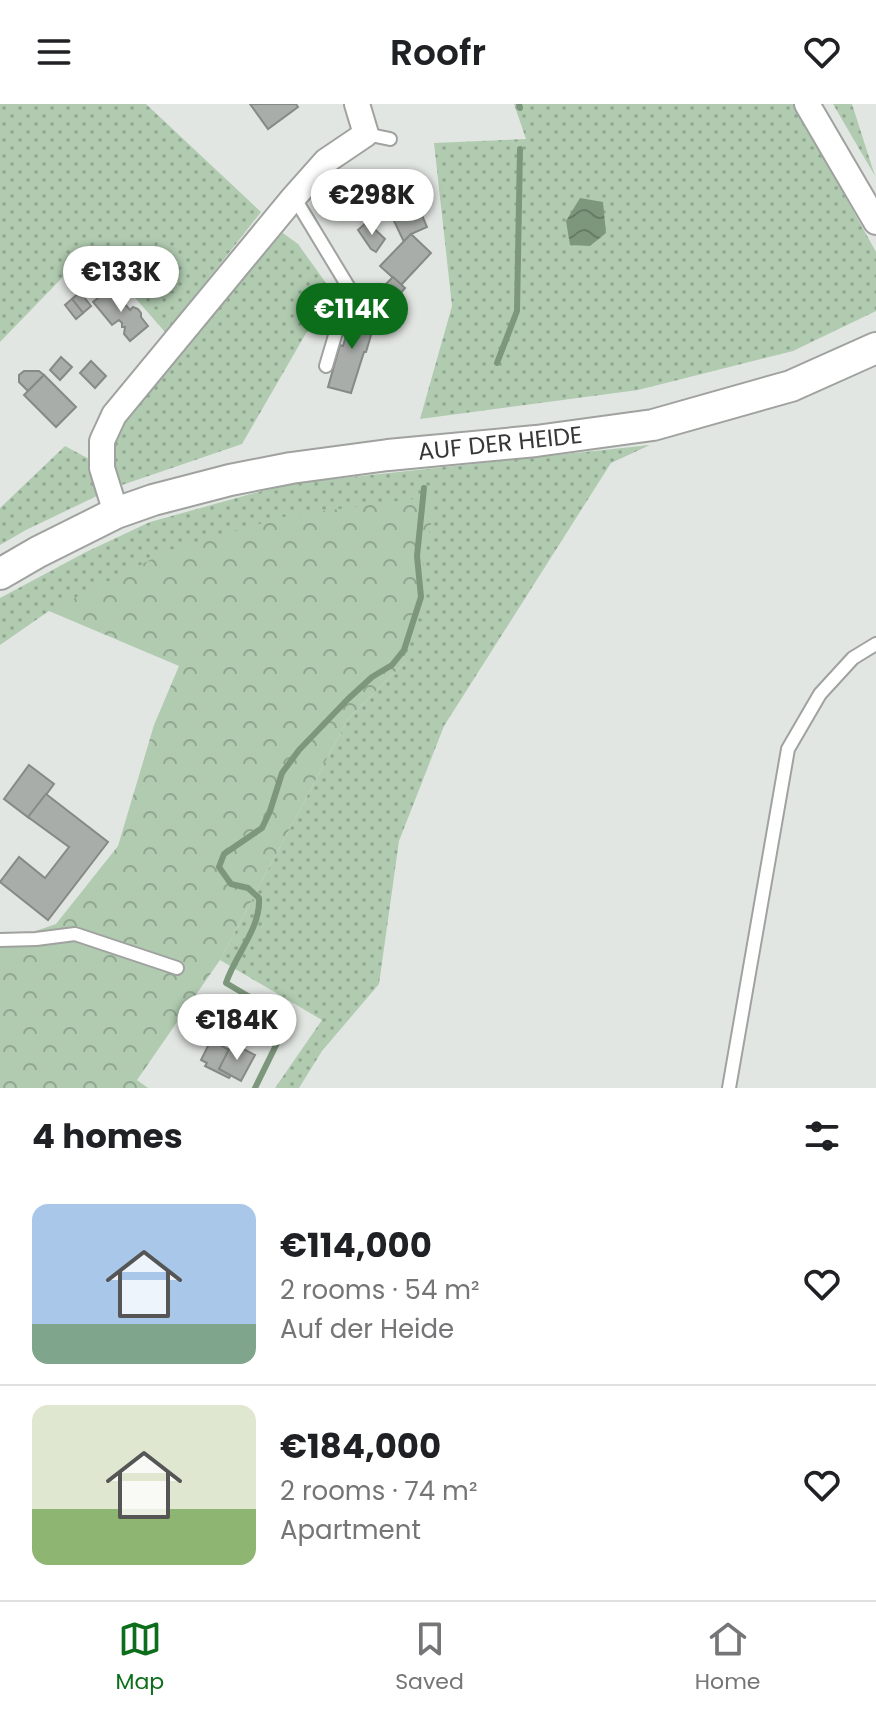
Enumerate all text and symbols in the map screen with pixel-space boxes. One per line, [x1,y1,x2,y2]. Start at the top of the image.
text: Roofr [390,27,486,78]
icon: menu [32,30,76,74]
icon: heart [800,30,844,74]
pin: €298K [316,169,428,237]
text: €298K [329,177,415,213]
pin: €133K [65,246,177,314]
text: €133K [81,254,161,290]
pin: €114K [296,283,408,351]
text: €114K [314,291,390,327]
street label: AUF DER HEIDE [416,418,584,468]
pin: €184K [181,994,293,1062]
text: €184K [195,1002,279,1038]
text: 4 homes [32,1112,183,1160]
icon: filters [800,1114,844,1158]
text: €114,000 [280,1221,432,1269]
icon: home [96,1236,192,1332]
icon: heart [800,1262,844,1306]
text: 2 rooms · 54 m² [280,1272,480,1308]
text: Auf der Heide [280,1311,454,1347]
text: €184,000 [280,1422,441,1470]
icon: home [96,1437,192,1533]
icon: heart [800,1463,844,1507]
text: 2 rooms · 74 m² [280,1473,477,1509]
text: Apartment [280,1512,421,1548]
tab: Map [116,1617,164,1698]
tab: Saved [395,1617,464,1698]
tab: Home [695,1617,760,1698]

